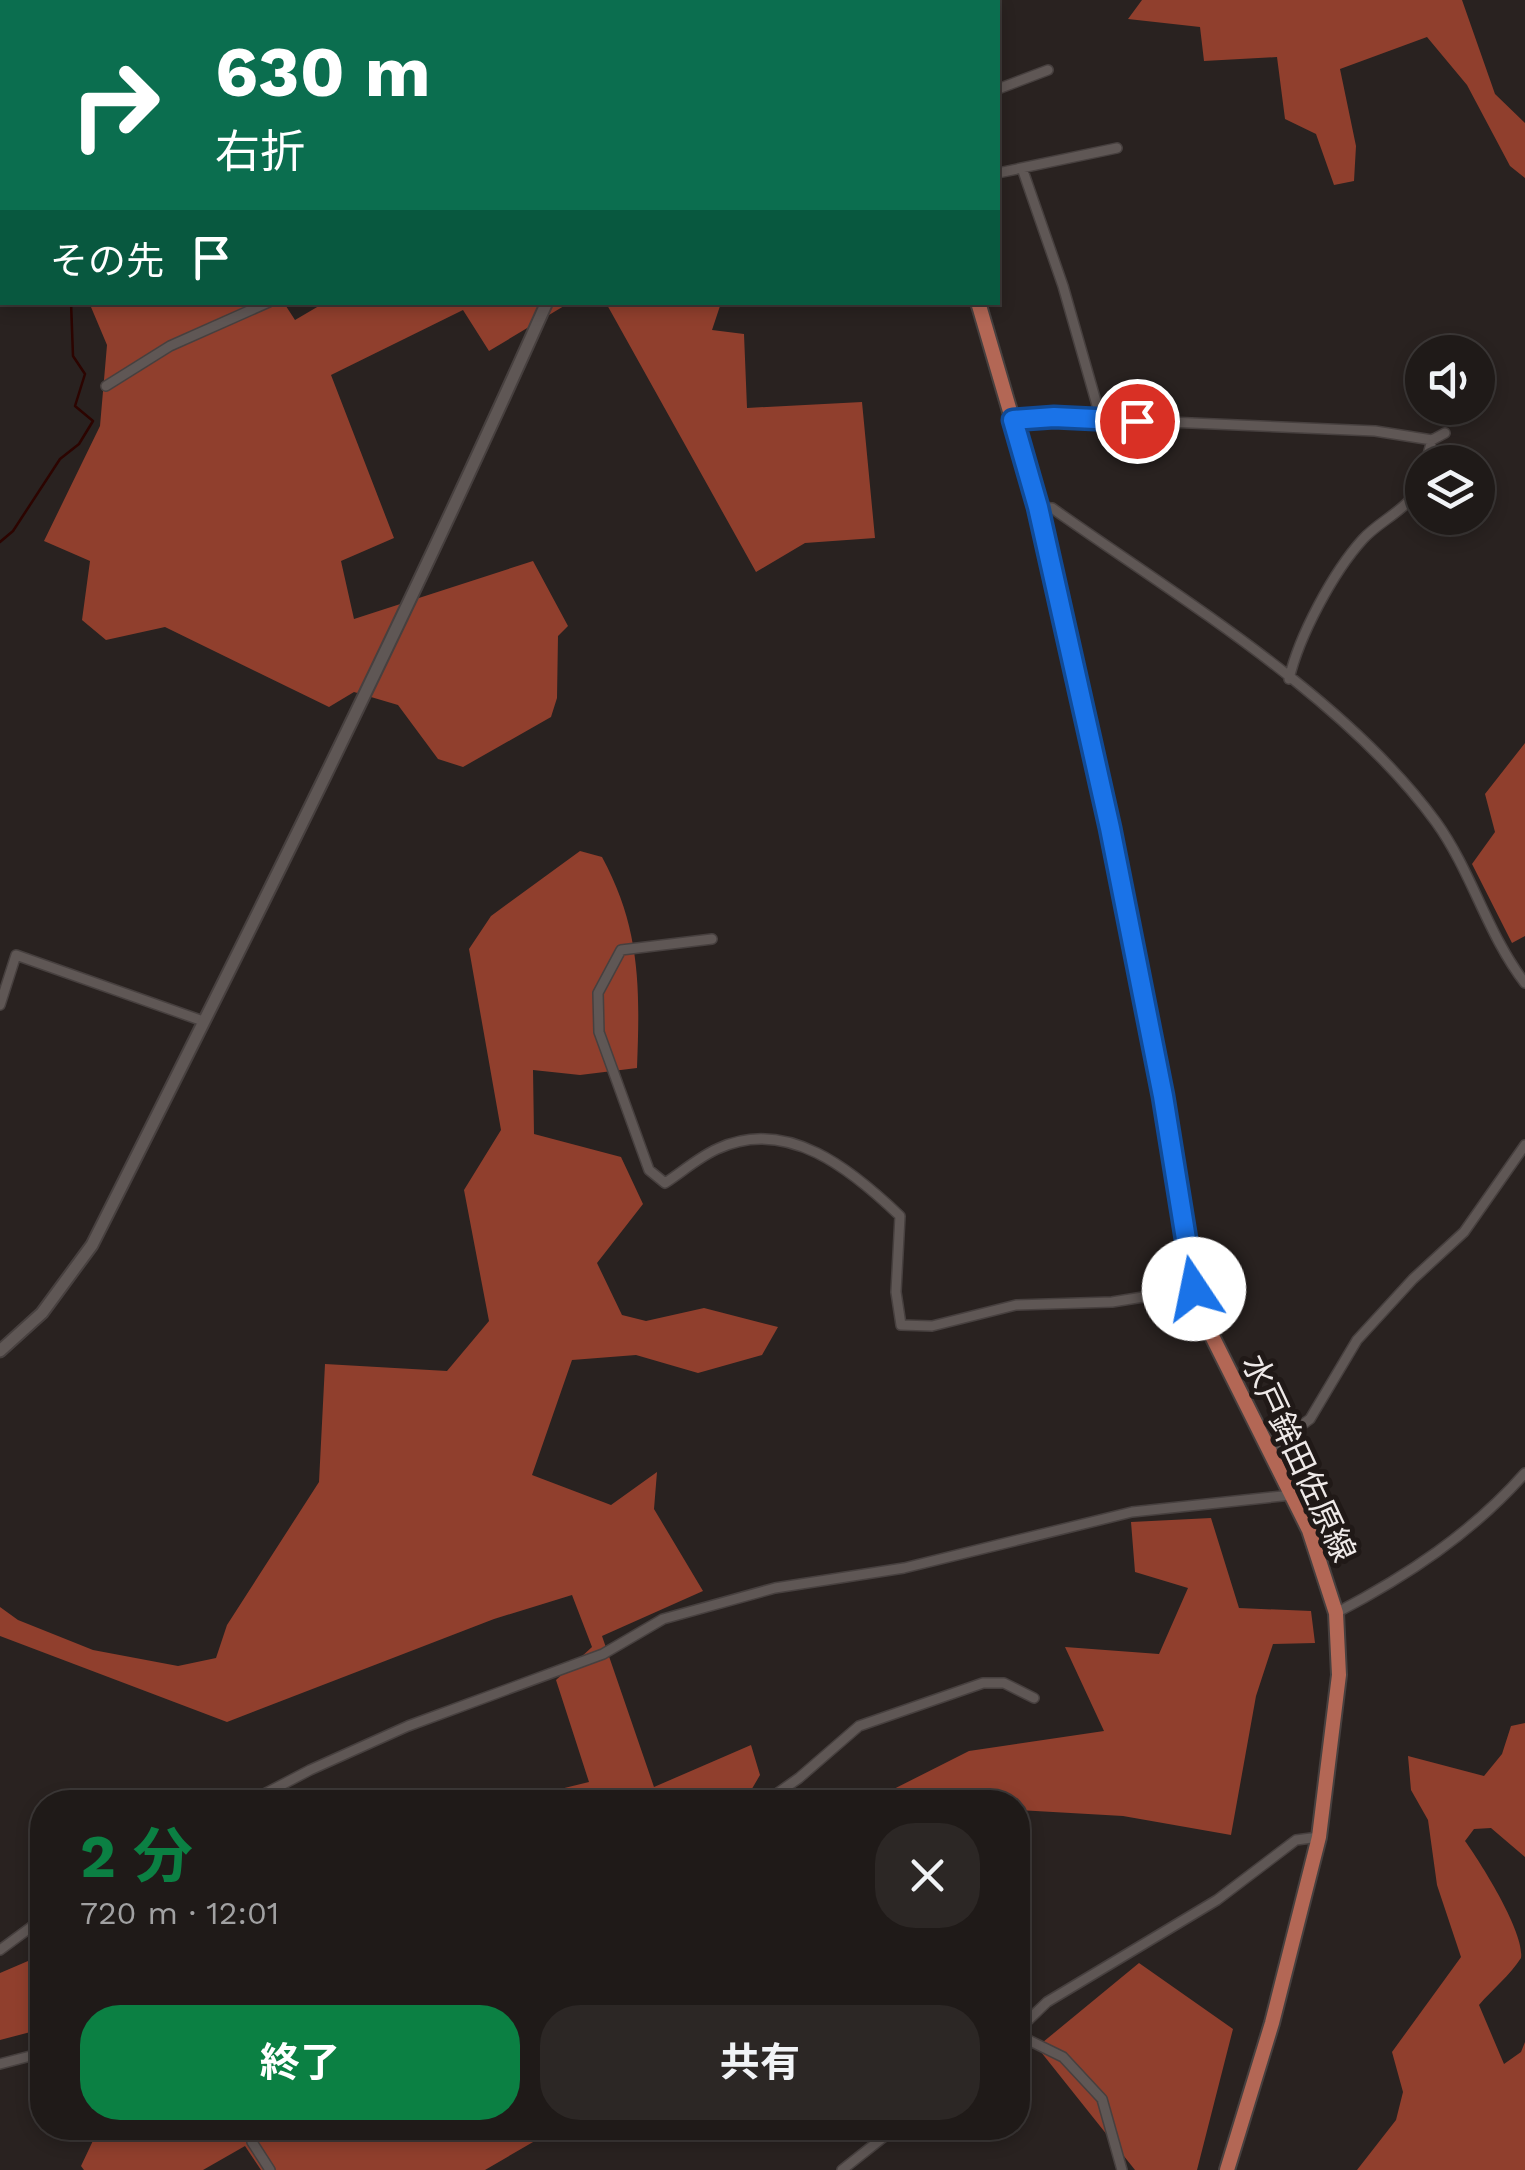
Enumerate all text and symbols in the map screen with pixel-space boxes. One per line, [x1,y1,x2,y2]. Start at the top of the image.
text: 630 m [215,31,431,113]
icon: right [50,40,180,170]
text: 右折 [215,125,305,178]
icon: arrive [184,230,239,285]
text: その先 [50,239,164,283]
map controls [1405,335,1495,535]
button: sound [1405,335,1495,425]
pin [1095,379,1180,464]
icon: arrive [1110,394,1165,449]
button: layers [1405,445,1495,535]
position arrow [1142,1237,1246,1341]
street label: 水戸鉾田佐原線 [1234,1348,1364,1568]
text: 2 分 [80,1821,193,1892]
button: close [875,1823,980,1928]
text: 720 m · 12:01 [80,1894,279,1932]
button: 終了 [80,2005,520,2120]
button: 共有 [540,2005,980,2120]

